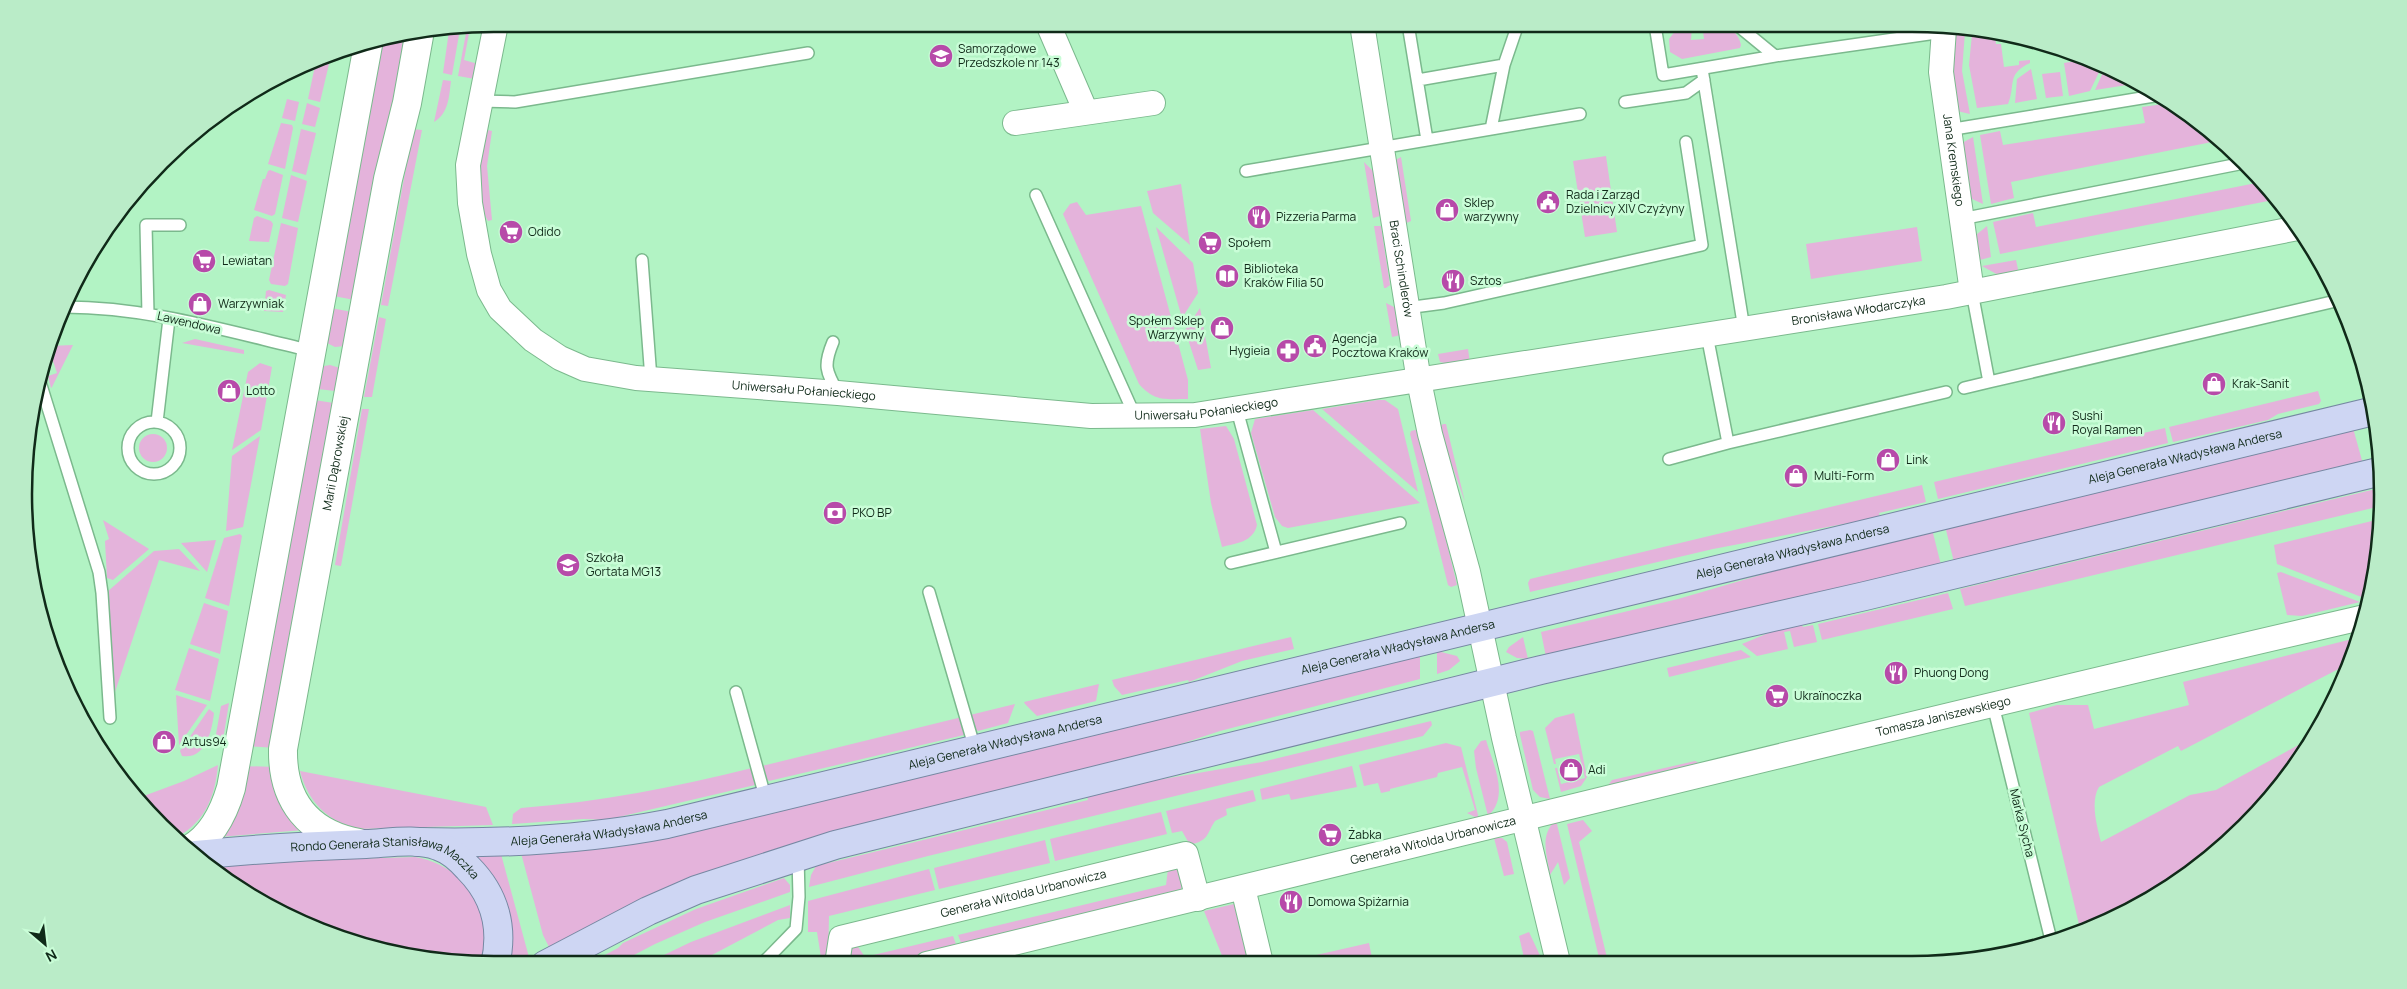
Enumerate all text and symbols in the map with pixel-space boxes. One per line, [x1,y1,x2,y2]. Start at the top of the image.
place label: Samorządowe Przedszkole nr 143 [958,40,1060,71]
school or university icon: Samorządowe Przedszkole nr 143 [928,43,954,69]
street label: Jana Kremskiego [1939,113,1969,207]
place label: Rada i Zarząd Dzielnicy XIV Czyżyny [1566,186,1685,217]
public building icon: Rada i Zarząd Dzielnicy XIV Czyżyny [1535,189,1561,215]
place label: Sklep warzywny [1464,194,1519,225]
shop icon: Sklep warzywny [1434,197,1460,223]
restaurant icon: Pizzeria Parma [1246,204,1272,230]
place label: Pizzeria Parma [1276,208,1356,225]
supermarket icon: Odido [498,219,524,245]
street label: Braci Schindlerów [1385,219,1418,319]
place label: Odido [528,223,561,240]
supermarket icon: Społem [1197,230,1223,256]
place label: Społem [1228,234,1271,251]
supermarket icon: Lewiatan [191,248,217,274]
place label: Lewiatan [222,252,272,269]
place label: Biblioteka Kraków Filia 50 [1244,260,1324,291]
library icon: Biblioteka Kraków Filia 50 [1214,263,1240,289]
restaurant icon: Sztos [1440,268,1466,294]
place label: Sztos [1470,272,1502,289]
shop icon: Warzywniak [187,291,213,317]
street label: Bronisława Włodarczyka [1790,291,1927,329]
place label: Warzywniak [218,295,285,312]
street label: Lawendowa [156,307,223,338]
place label: Społem Sklep Warzywny [1129,312,1205,343]
shop icon: Społem Sklep Warzywny [1209,315,1235,341]
place label: Agencja Pocztowa Kraków [1332,330,1428,361]
public building icon: Agencja Pocztowa Kraków [1302,333,1328,359]
pharmacy icon: Hygieia [1275,338,1301,364]
place label: Hygieia [1229,342,1270,359]
shop icon: Krak-Sanit [2201,371,2227,397]
place label: Krak-Sanit [2232,375,2290,392]
street label: Uniwersału Połanieckiego [731,376,877,404]
shop icon: Lotto [216,378,242,404]
place label: Lotto [246,382,275,399]
street label: Uniwersału Połanieckiego [1134,393,1279,424]
place label: Sushi Royal Ramen [2072,407,2143,438]
restaurant icon: Sushi Royal Ramen [2041,410,2067,436]
street label: Marii Dąbrowskiej [318,414,352,512]
street label: Aleja Generała Władysława Andersa [2086,425,2284,488]
shop icon: Link [1875,447,1901,473]
place label: Link [1906,451,1929,468]
shop icon: Multi-Form [1783,463,1809,489]
place label: Multi-Form [1814,467,1874,484]
bank icon: PKO BP [822,500,848,526]
place label: PKO BP [852,504,892,521]
street label: Aleja Generała Władysława Andersa [1694,520,1891,583]
place label: Szkoła Gortata MG13 [586,549,661,580]
school or university icon: Szkoła Gortata MG13 [555,552,581,578]
street label: Aleja Generała Władysława Andersa [1299,615,1496,678]
restaurant icon: Phuong Dong [1883,660,1909,686]
place label: Phuong Dong [1914,664,1989,681]
supermarket icon: Ukraïnoczka [1764,683,1790,709]
place label: Ukraïnoczka [1794,687,1862,704]
street label: Tomasza Janiszewskiego [1874,692,2012,740]
street label: Aleja Generała Władysława Andersa [906,710,1104,773]
shop icon: Artus94 [151,729,177,755]
place label: Artus94 [182,733,227,750]
shop icon: Adi [1558,757,1584,783]
place label: Adi [1588,761,1606,778]
street label: Marka Sycha [2006,787,2039,859]
street label: Aleja Generała Władysława Andersa [510,806,709,849]
street label: Generała Witolda Urbanowicza [1348,812,1518,868]
supermarket icon: Żabka [1317,822,1343,848]
place label: Żabka [1348,826,1382,843]
street label: Rondo Generała Stanisława Maczka [290,833,483,883]
street label: Generała Witolda Urbanowicza [939,865,1108,921]
restaurant icon: Domowa Spiżarnia [1278,889,1304,915]
place label: Domowa Spiżarnia [1308,893,1409,910]
north arrow [20,919,70,969]
text: N [42,945,60,967]

